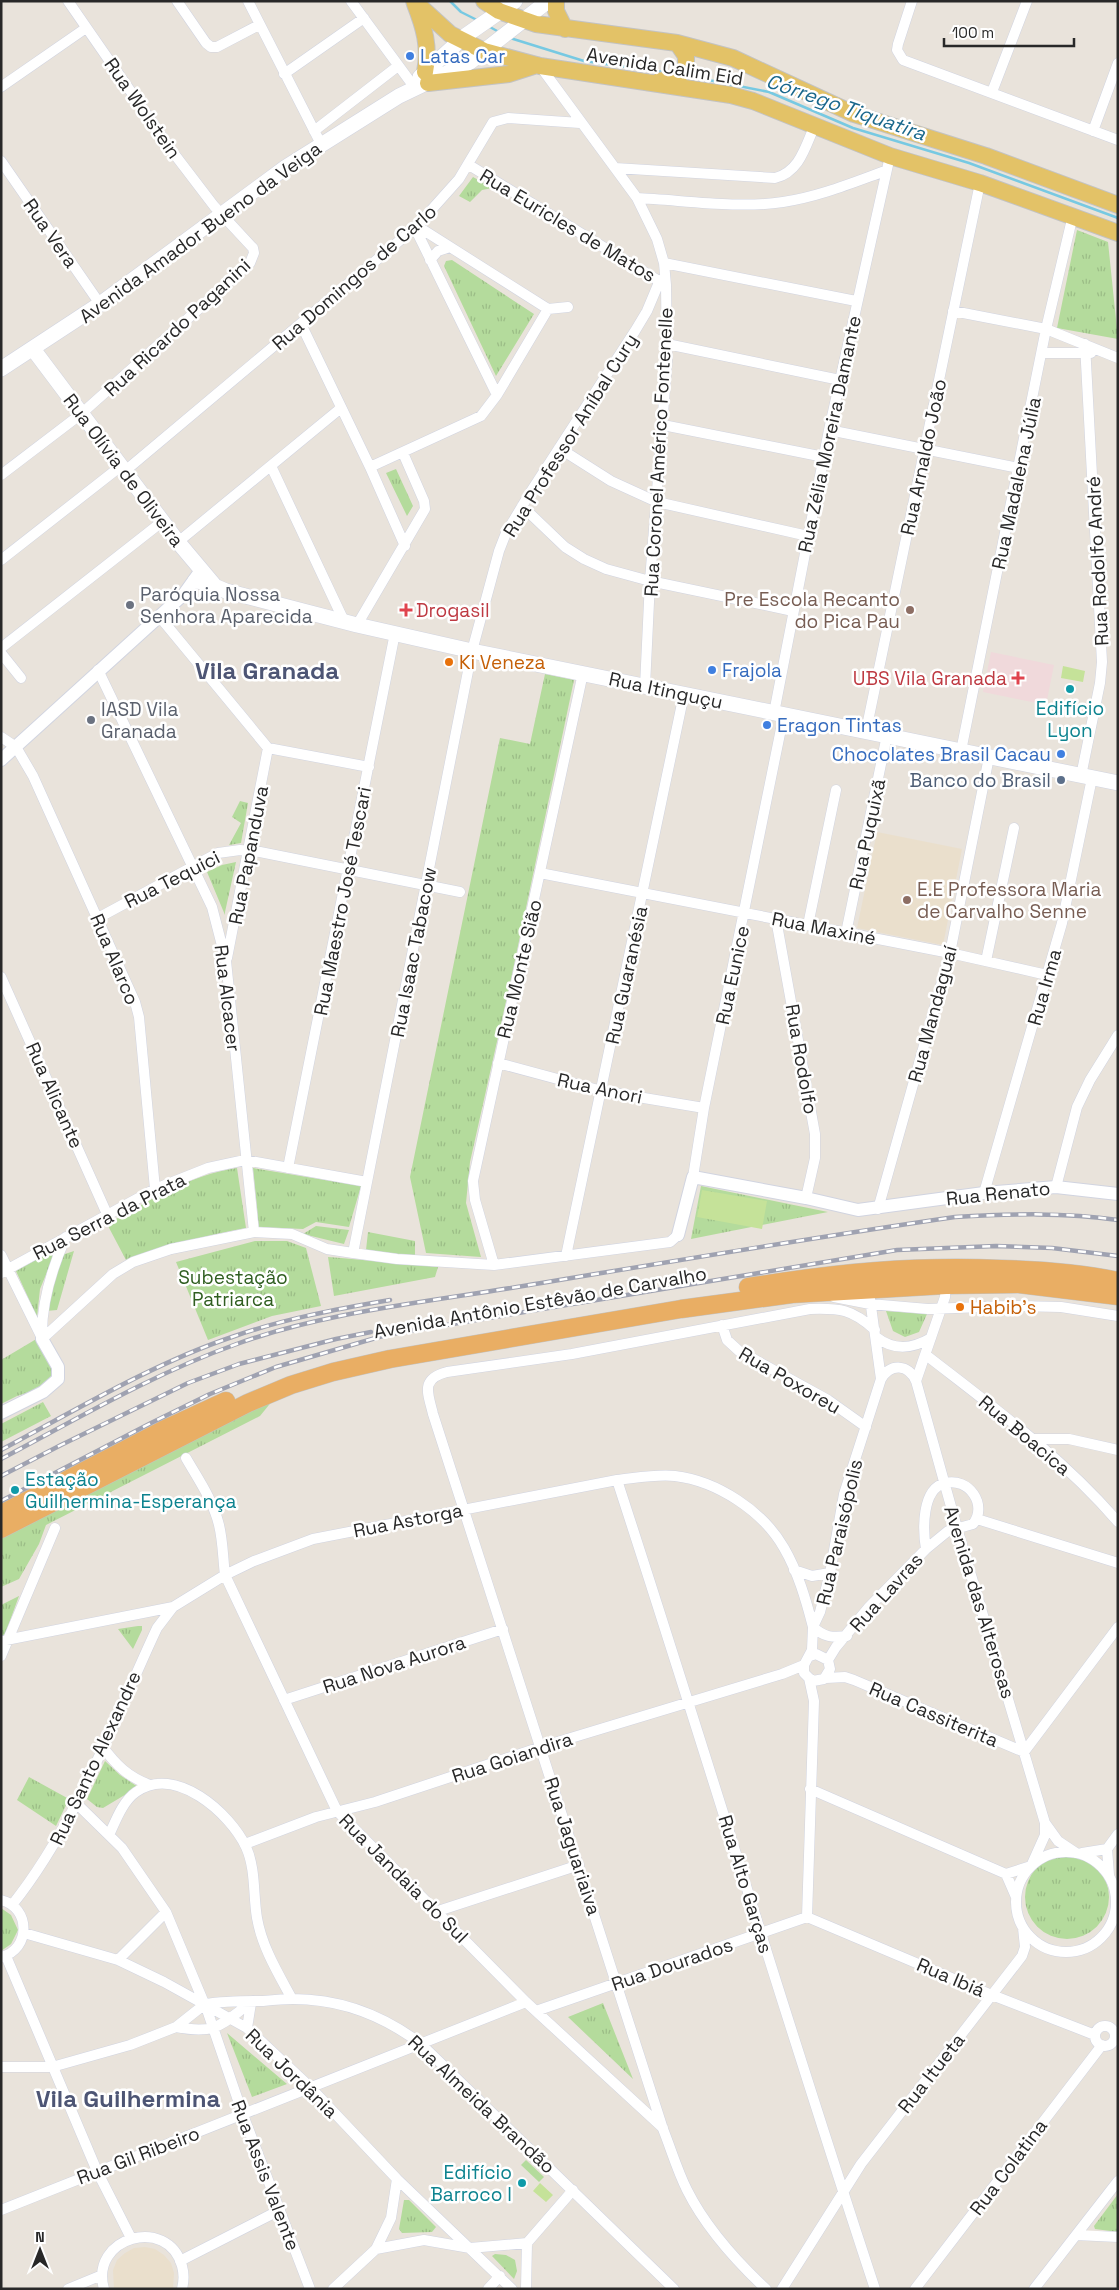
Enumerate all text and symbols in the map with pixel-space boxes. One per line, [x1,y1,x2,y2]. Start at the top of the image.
scale bar [944,15,1074,47]
text: 100 m [952,23,994,42]
street label: Avenida Calim Eid [585,42,745,91]
place label: Latas Car [420,44,505,69]
marker: Latas Car [404,50,416,62]
street label: Rua Wolstein [99,53,187,164]
water label: Córrego Tiquatira [763,68,930,147]
street label: Avenida Amador Bueno da Veiga [74,136,326,329]
street label: Rua Euricles de Matos [475,163,660,288]
street label: Rua Vera [18,194,84,273]
street label: Rua Domingos de Carlo [267,199,442,356]
street label: Rua Ricardo Paganini [99,253,256,402]
street label: Rua Coronel Américo Fontenelle [638,307,679,597]
street label: Rua Zélia Moreira Damante [792,313,867,555]
street label: Rua Professor Aníbal Cury [497,329,643,542]
street label: Rua Arnaldo João [895,377,952,538]
street label: Rua Olívia de Oliveira [58,388,190,552]
street label: Rua Madalena Júlia [986,394,1047,572]
street label: Rua Rodolfo André [1081,475,1114,647]
place label: Paróquia Nossa Senhora Aparecida [140,582,313,629]
place label: Pre Escola Recanto do Pica Pau [724,587,900,634]
place label: Drogasil [416,598,490,623]
marker: Paróquia Nossa Senhora Aparecida [124,599,136,611]
marker: Drogasil [400,604,412,616]
marker: Pre Escola Recanto do Pica Pau [904,604,916,616]
place label: Ki Veneza [459,650,546,675]
district label: Vila Granada [195,655,339,686]
marker: Ki Veneza [443,656,455,668]
place label: Frajola [722,658,782,683]
marker: Frajola [706,664,718,676]
street label: Rua Itinguçu [607,666,725,715]
place label: UBS Vila Granada [853,666,1007,691]
marker: UBS Vila Granada [1011,671,1025,685]
marker: Edifício Lyon [1064,683,1076,695]
place label: Edifício Lyon [1036,696,1104,743]
place label: IASD Vila Granada [101,697,178,744]
place label: Eragon Tintas [777,713,902,738]
marker: IASD Vila Granada [85,714,97,726]
marker: Eragon Tintas [761,719,773,731]
place label: Chocolates Brasil Cacau [832,742,1051,767]
marker: Chocolates Brasil Cacau [1055,748,1067,760]
place label: Banco do Brasil [909,768,1051,793]
marker: Banco do Brasil [1055,774,1067,786]
street label: Rua Puquixã [844,776,891,892]
street label: Rua Papanduva [223,783,274,927]
street label: Rua Maestro José Tescari [308,785,377,1018]
street label: Rua Tequici [120,845,224,914]
street label: Rua Isaac Tabacow [385,865,442,1039]
place label: E.E Professora Maria de Carvalho Senne [917,877,1101,924]
marker: E.E Professora Maria de Carvalho Senne [901,894,913,906]
street label: Rua Monte Sião [491,897,548,1041]
street label: Rua Guaranésia [600,904,653,1047]
street label: Rua Maxiné [770,906,878,951]
street label: Rua Alarco [84,910,145,1009]
street label: Rua Eunice [710,923,755,1027]
street label: Rua Alcacer [209,943,246,1053]
street label: Rua Mandaguaí [902,943,963,1085]
street label: Rua Irma [1022,946,1067,1028]
street label: Rua Rodolfo [780,1002,823,1116]
street label: Rua Alicante [20,1038,89,1152]
street label: Rua Anori [555,1067,645,1110]
street label: Rua Serra da Prata [29,1167,190,1266]
street label: Rua Renato [945,1176,1051,1211]
street label: Avenida Antônio Estêvão de Carvalho [372,1261,709,1344]
park label: Subestação Patriarca [178,1265,288,1312]
place label: Habib's [970,1295,1037,1320]
marker: Habib's [954,1301,966,1313]
street label: Rua Poxoreu [734,1341,845,1420]
street label: Rua Boacica [973,1390,1076,1481]
street label: Rua Paraisópolis [811,1457,868,1608]
place label: Estação Guilhermina-Esperança [25,1467,237,1514]
marker: Estação Guilhermina-Esperança [9,1484,21,1496]
street label: Rua Astorga [351,1498,465,1543]
street label: Avenida das Alterosas [938,1503,1021,1702]
street label: Rua Lavras [844,1547,929,1637]
street label: Rua Nova Aurora [320,1630,469,1699]
street label: Rua Santo Alexandre [44,1667,147,1849]
street label: Rua Cassiterita [865,1676,1002,1753]
street label: Rua Goiandira [449,1726,576,1789]
street label: Rua Jaguariaiva [538,1774,607,1919]
street label: Rua Jandaia do Sul [334,1808,474,1948]
street label: Rua Alto Garças [713,1812,778,1956]
street label: Rua Dourados [608,1932,736,1997]
street label: Rua Ibiá [913,1952,989,2003]
street label: Rua Jordânia [240,2023,343,2124]
street label: Rua Itueta [892,2028,971,2118]
street label: Rua Almeida Brandão [403,2030,561,2179]
district label: Vila Guilhermina [36,2083,220,2114]
street label: Rua Assis Valente [225,2096,306,2254]
street label: Rua Colatina [964,2114,1053,2220]
street label: Rua Gil Ribeiro [73,2121,203,2190]
place label: Edifício Barroco I [430,2160,512,2207]
marker: Edifício Barroco I [516,2177,528,2189]
north arrow [15,2225,65,2275]
text: N [35,2228,45,2246]

